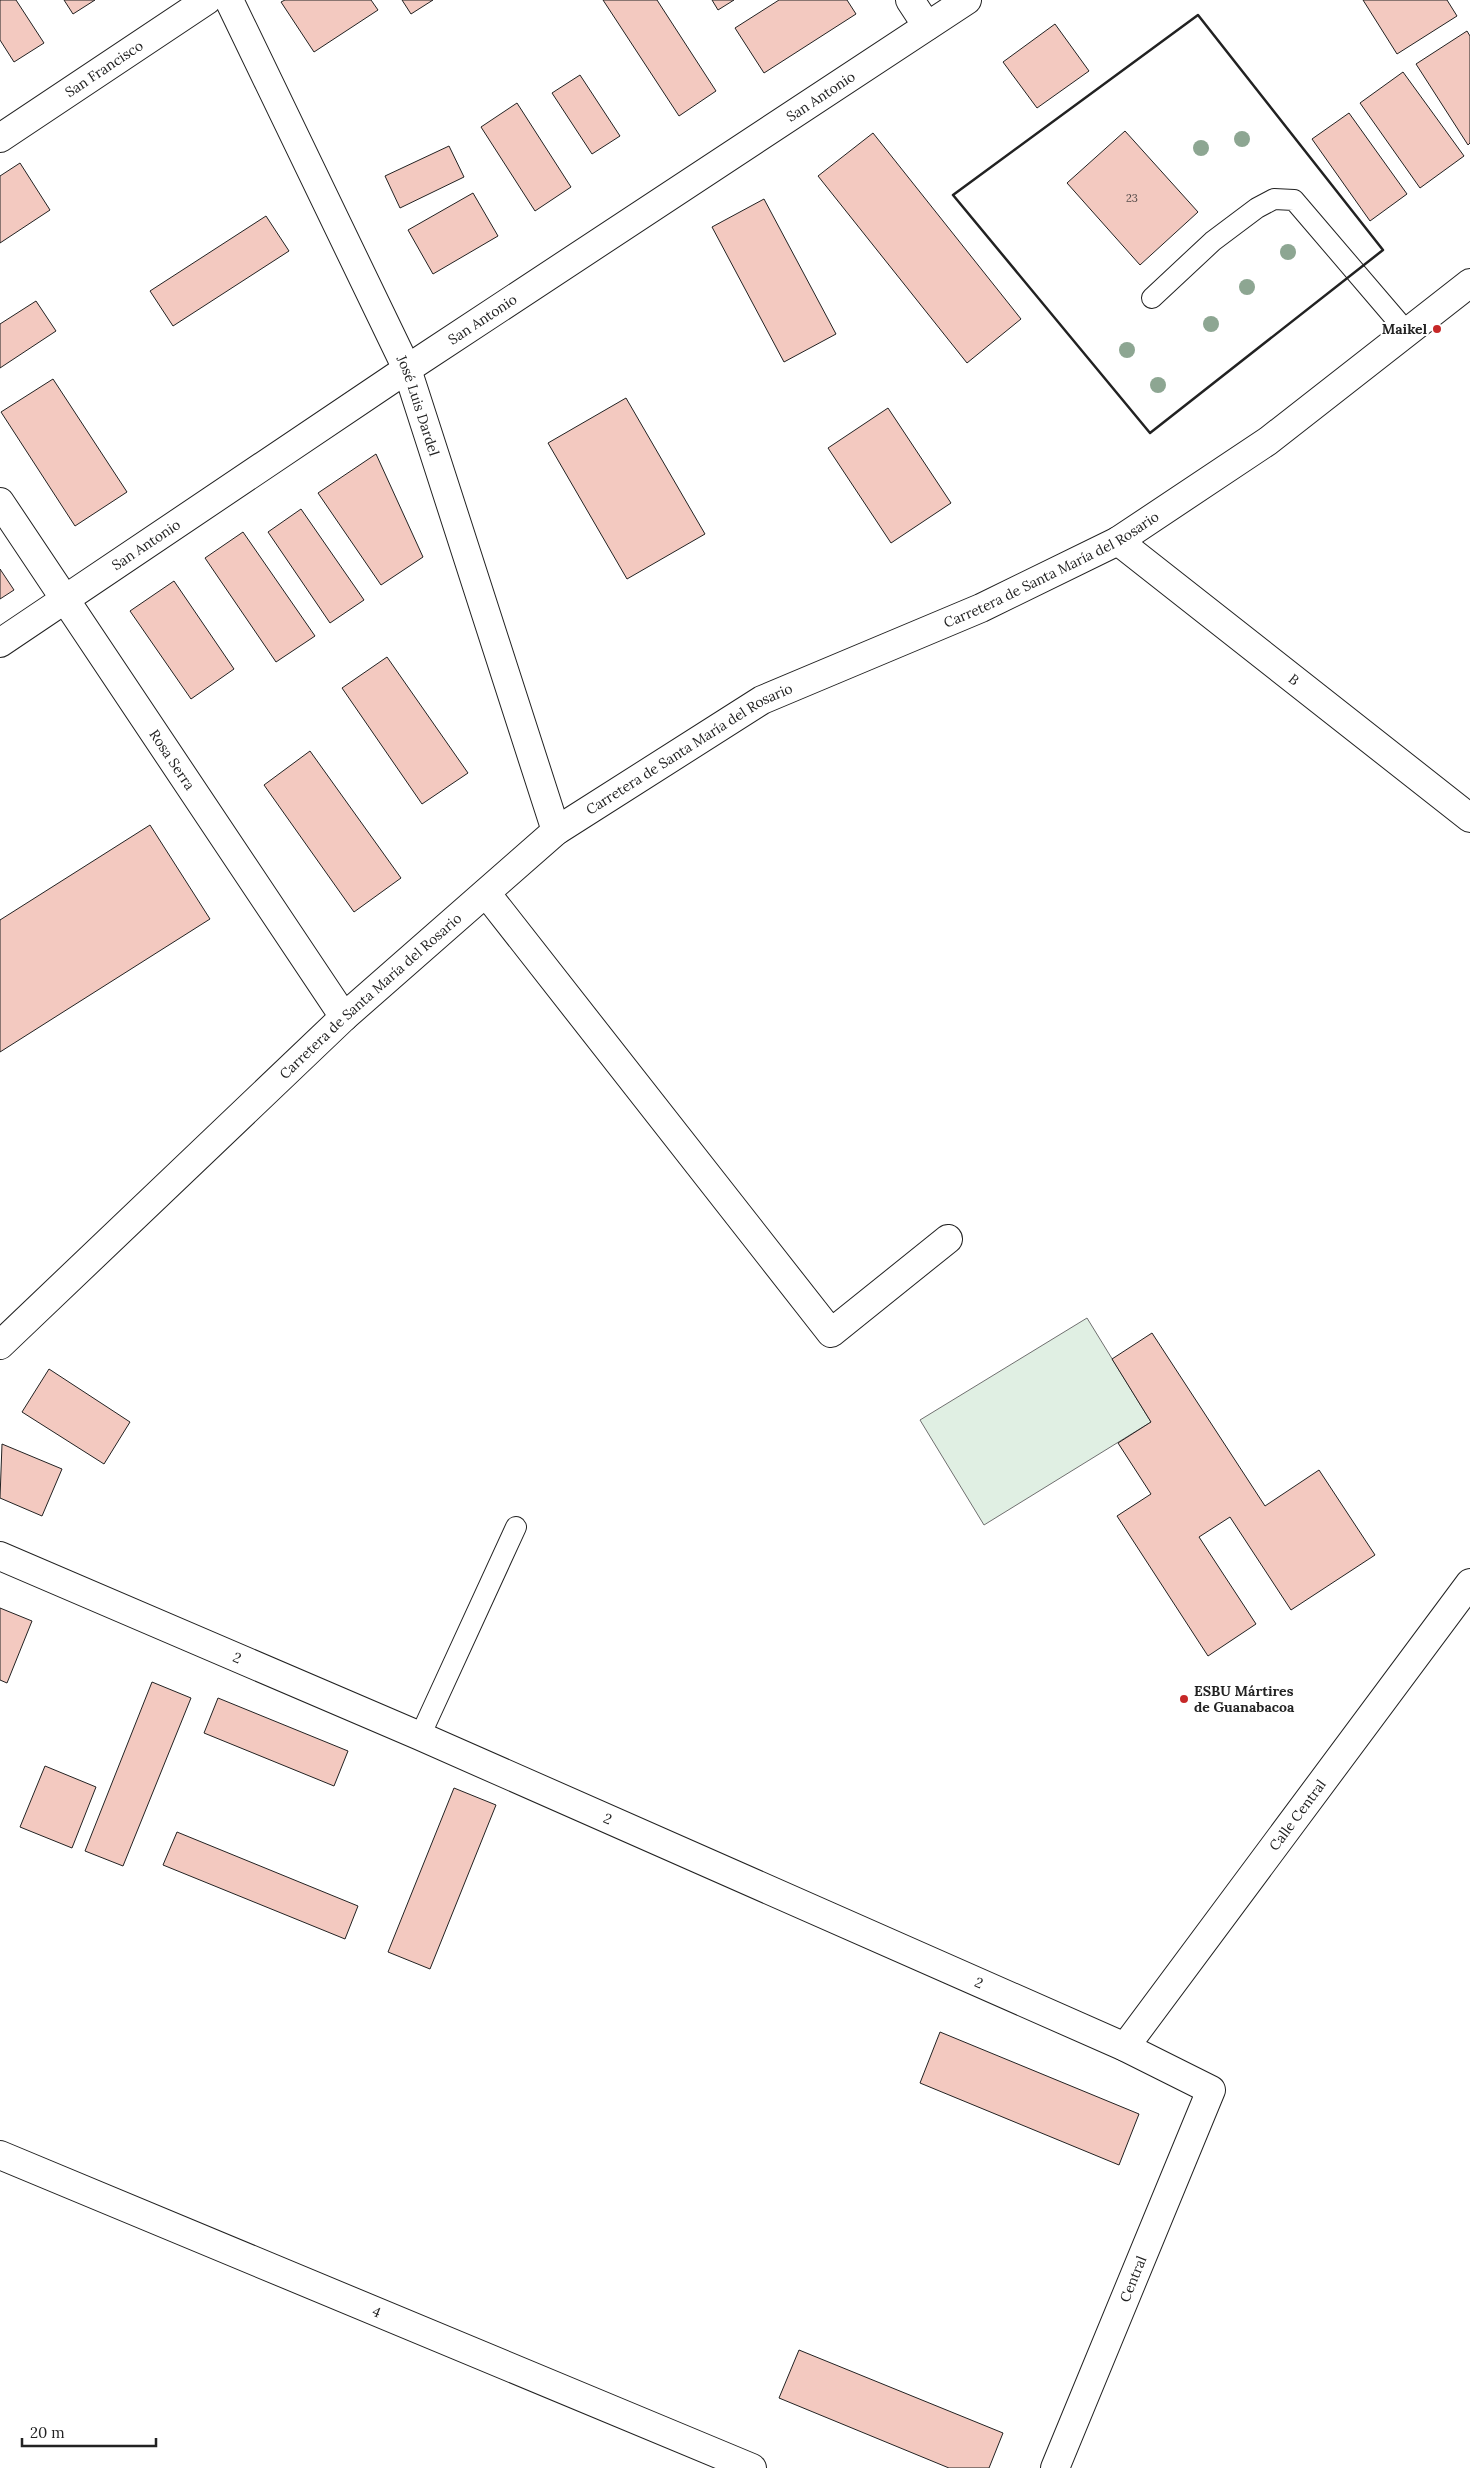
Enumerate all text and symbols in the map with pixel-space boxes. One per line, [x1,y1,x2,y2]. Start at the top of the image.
street label: San Francisco [62,36,146,101]
street label: San Antonio [783,67,858,126]
house number: 23 [1126,191,1138,205]
street label: San Antonio [445,290,520,348]
place label: Maikel [1382,320,1428,338]
marker: Maikel [1431,323,1443,335]
street label: José Luis Dardel [392,351,444,458]
street label: Carretera de Santa María del Rosario [941,507,1162,632]
street label: San Antonio [108,515,184,574]
street label: B [1285,670,1303,689]
street label: Carretera de Santa María del Rosario [582,679,795,819]
street label: Rosa Serra [146,726,199,794]
street label: Carretera de Santa María del Rosario [276,909,465,1083]
street label: 2 [230,1648,244,1667]
place label: ESBU Mártires de Guanabacoa [1194,1682,1295,1716]
marker: ESBU Mártires de Guanabacoa [1178,1693,1190,1705]
street label: Calle Central [1265,1776,1330,1854]
street label: 2 [601,1809,615,1829]
street label: 2 [972,1973,986,1992]
street label: Central [1116,2253,1150,2305]
street label: 4 [370,2302,384,2322]
scale bar [22,2416,156,2448]
text: 20 m [30,2423,65,2442]

